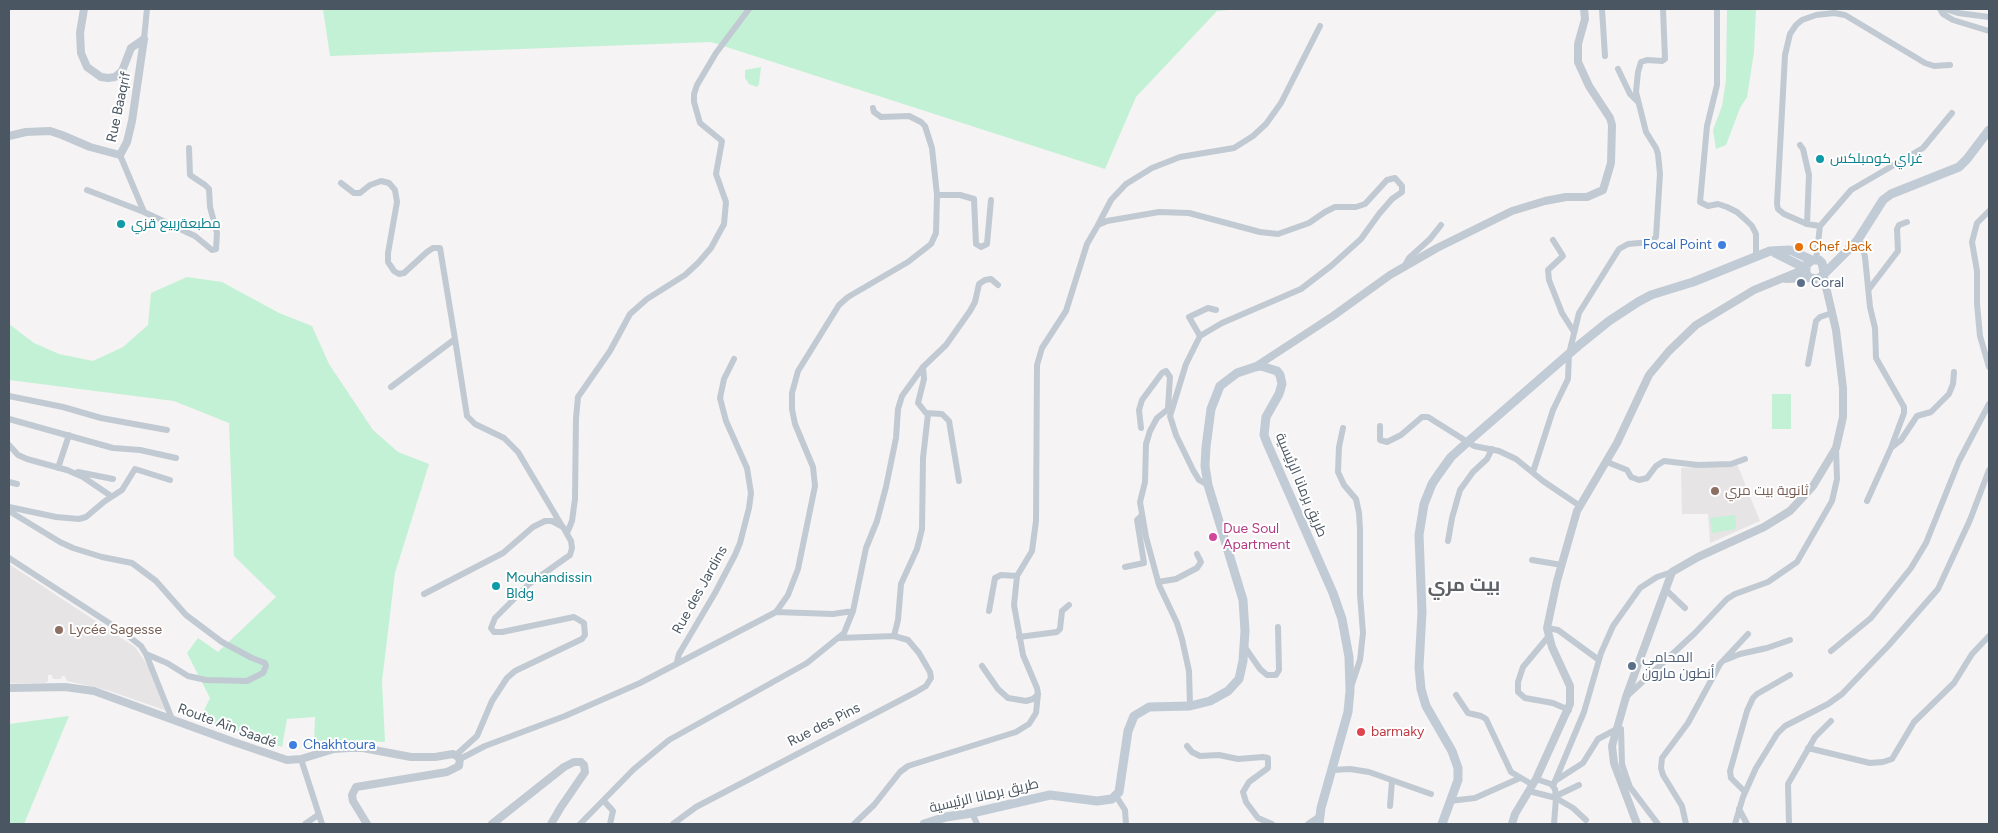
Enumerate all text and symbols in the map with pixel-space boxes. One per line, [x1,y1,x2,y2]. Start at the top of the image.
street label: Rue Baaqrif [103,70,135,144]
place label: غراي كومبلكس [1830,151,1923,167]
marker: غراي كومبلكس [1814,153,1826,165]
place label: مطبعةربيع قزي [131,216,221,232]
marker: مطبعةربيع قزي [115,218,127,230]
place label: Focal Point [1643,237,1712,253]
marker: Focal Point [1716,239,1728,251]
place label: Chef Jack [1809,239,1872,255]
marker: Chef Jack [1793,241,1805,253]
place label: Coral [1811,275,1844,291]
marker: Coral [1795,277,1807,289]
street label: طريق برمانا الرئيسية [1271,430,1331,540]
place label: ثانوية بيت مري [1725,483,1808,499]
marker: ثانوية بيت مري [1709,485,1721,497]
place label: Due Soul Apartment [1223,521,1291,554]
marker: Due Soul Apartment [1207,531,1219,543]
street label: Rue des Jardins [669,543,731,637]
place label: Mouhandissin Bldg [506,570,592,602]
district label: بيت مري [1428,574,1500,596]
marker: Mouhandissin Bldg [490,580,502,592]
place label: Lycée Sagesse [69,622,162,638]
marker: Lycée Sagesse [53,624,65,636]
place label: المحامي أنطون مارون [1642,650,1715,682]
marker: المحامي أنطون مارون [1626,660,1638,672]
street label: Route Aïn Saadé [175,700,279,752]
street label: Rue des Pins [785,700,863,750]
place label: barmaky [1371,724,1424,740]
marker: barmaky [1355,726,1367,738]
place label: Chakhtoura [303,737,376,753]
marker: Chakhtoura [287,739,299,751]
street label: طريق برمانا الرئيسية [928,775,1040,817]

